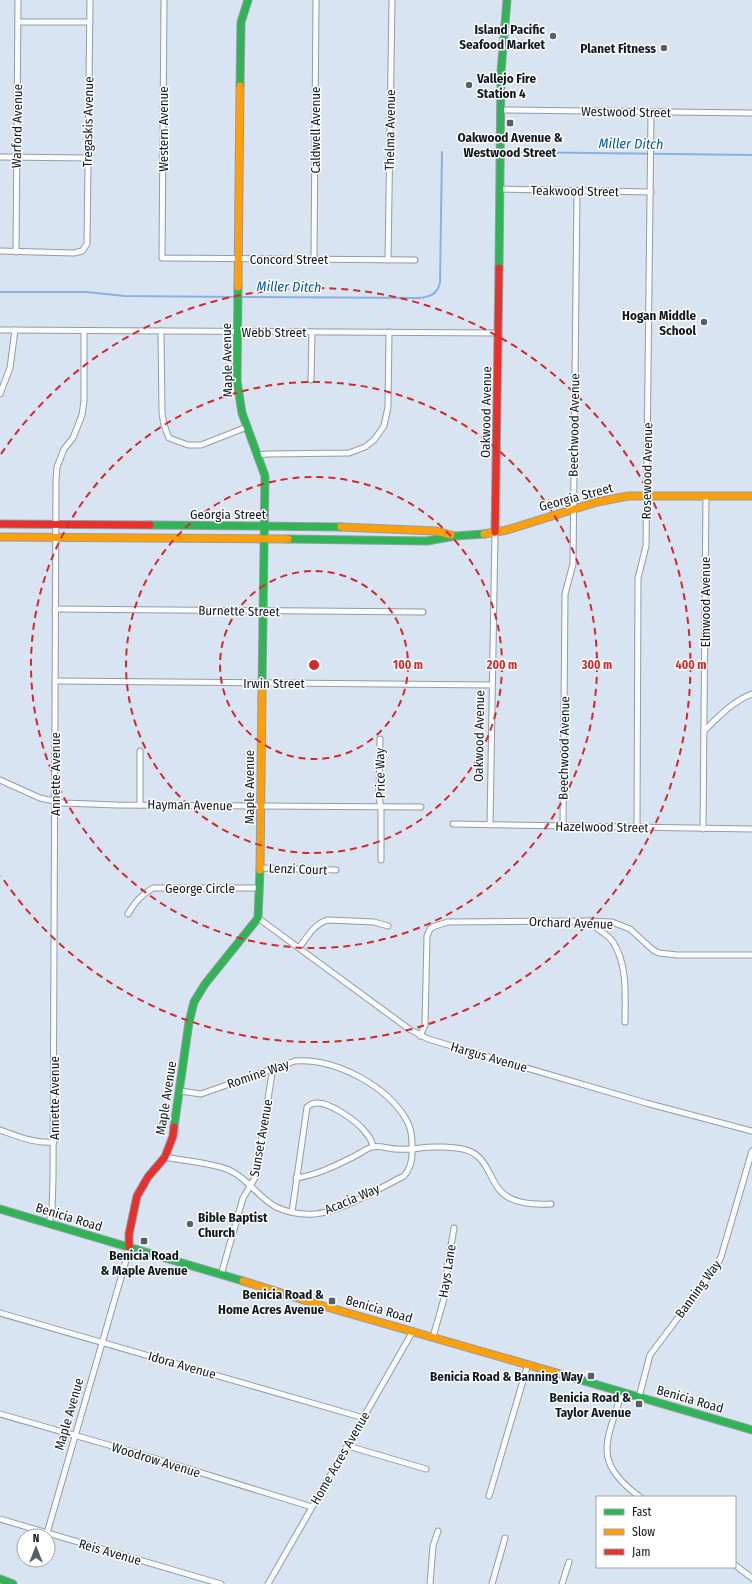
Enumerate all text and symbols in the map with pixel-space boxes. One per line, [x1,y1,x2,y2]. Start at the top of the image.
place label: Island Pacific Seafood Market [459,22,545,52]
marker: Island Pacific Seafood Market [548,31,558,41]
place label: Planet Fitness [580,41,656,56]
marker: Planet Fitness [659,43,669,53]
place label: Vallejo Fire Station 4 [476,71,536,101]
street label: Tregaskis Avenue [80,76,96,168]
marker: Vallejo Fire Station 4 [464,80,474,90]
street label: Warford Avenue [9,84,25,168]
street label: Western Avenue [156,86,171,172]
street label: Caldwell Avenue [308,87,323,173]
street label: Thelma Avenue [382,89,398,171]
street label: Westwood Street [581,104,672,120]
marker: Oakwood Avenue & Westwood Street [505,118,515,128]
place label: Oakwood Avenue & Westwood Street [457,130,563,160]
water label: Miller Ditch [598,135,664,153]
street label: Teakwood Street [531,183,620,199]
street label: Concord Street [250,252,329,267]
water label: Miller Ditch [256,278,322,296]
place label: Hogan Middle School [622,308,696,338]
marker: Hogan Middle School [699,317,709,327]
street label: Maple Avenue [219,323,235,397]
street label: Webb Street [242,325,307,340]
street label: Oakwood Avenue [478,366,494,458]
street label: Beechwood Avenue [566,373,582,477]
street label: Rosewood Avenue [639,422,655,520]
street label: Georgia Street [537,480,615,514]
street label: Georgia Street [190,507,267,522]
street label: Elmwood Avenue [698,557,713,647]
street label: Burnette Street [198,603,281,619]
centre of rings [307,658,321,672]
text: 100 m [393,658,423,672]
text: 200 m [486,658,517,672]
text: 300 m [581,658,612,672]
text: 400 m [676,658,706,672]
street label: Irwin Street [243,676,306,691]
street label: Oakwood Avenue [471,690,487,782]
street label: Beechwood Avenue [556,696,572,800]
street label: Annette Avenue [48,732,63,816]
street label: Price Way [372,747,388,798]
street label: Maple Avenue [242,750,257,824]
street label: Hayman Avenue [147,797,233,813]
street label: Hazelwood Street [555,819,650,835]
street label: Lenzi Court [268,860,328,878]
street label: George Circle [165,881,235,896]
street label: Orchard Avenue [529,914,613,932]
street label: Hargus Avenue [449,1039,529,1075]
street label: Annette Avenue [47,1056,62,1140]
street label: Romine Way [225,1056,291,1092]
street label: Maple Avenue [153,1060,179,1136]
street label: Sunset Avenue [247,1098,275,1178]
street label: Acacia Way [322,1181,382,1217]
street label: Benicia Road [34,1200,104,1234]
place label: Bible Baptist Church [198,1210,268,1240]
marker: Bible Baptist Church [185,1219,195,1229]
marker: Benicia Road & Maple Avenue [139,1236,149,1246]
street label: Hays Lane [435,1243,459,1299]
place label: Benicia Road & Maple Avenue [100,1248,188,1278]
street label: Banning Way [672,1257,724,1321]
place label: Benicia Road & Home Acres Avenue [218,1287,324,1317]
street label: Benicia Road [344,1292,414,1326]
marker: Benicia Road & Home Acres Avenue [327,1296,337,1306]
street label: Idora Avenue [146,1348,218,1382]
place label: Benicia Road & Banning Way [430,1369,584,1384]
marker: Benicia Road & Banning Way [586,1371,596,1381]
street label: Maple Avenue [52,1376,86,1452]
street label: Benicia Road [655,1382,725,1416]
place label: Benicia Road & Taylor Avenue [550,1390,631,1420]
marker: Benicia Road & Taylor Avenue [634,1399,644,1409]
street label: Home Acres Avenue [307,1409,373,1507]
street label: Woodrow Avenue [110,1439,202,1481]
legend [596,1496,736,1568]
text: Fast [632,1505,651,1519]
text: Slow [632,1525,655,1539]
north arrow [16,1528,56,1568]
text: N [33,1532,39,1545]
street label: Reis Avenue [77,1536,143,1568]
text: Jam [632,1545,650,1559]

